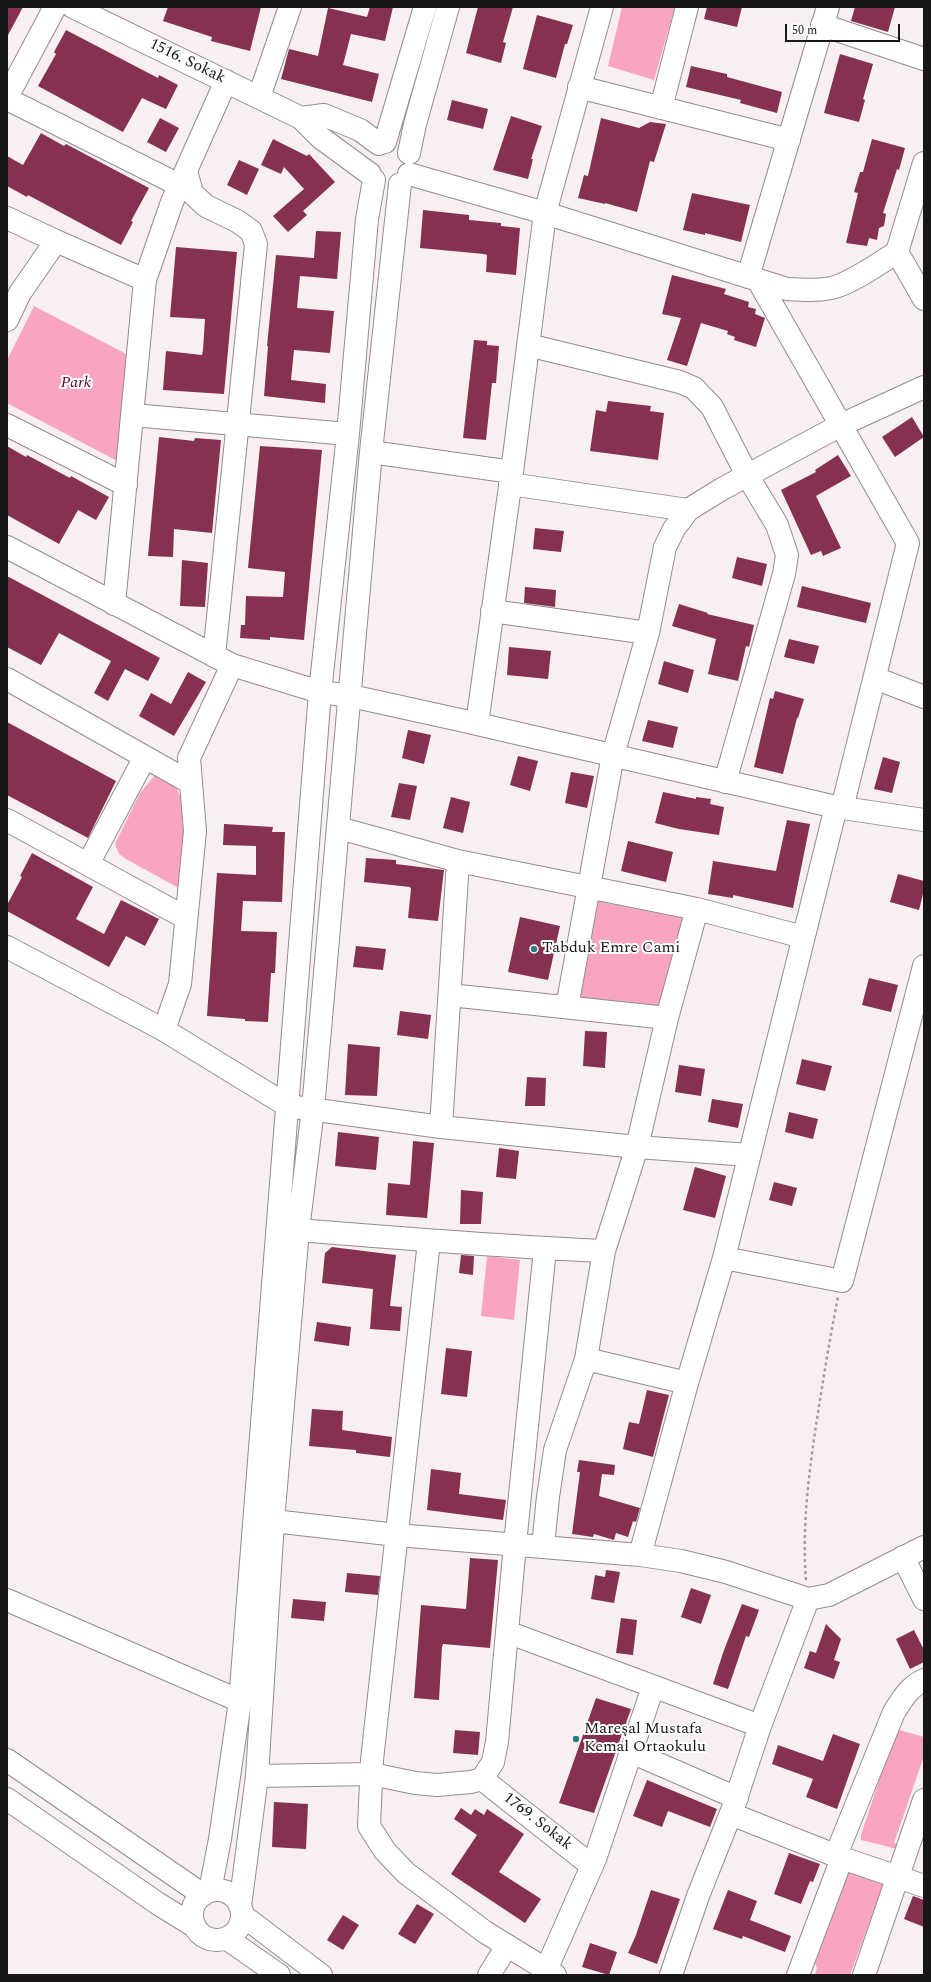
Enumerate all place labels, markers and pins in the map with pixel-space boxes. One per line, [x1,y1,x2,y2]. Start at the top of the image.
place label: Tabduk Emre Cami [542,939,680,959]
marker: Tabduk Emre Cami [529,944,539,954]
place label: Mareşal Mustafa Kemal Ortaokulu [584,1720,706,1758]
marker: Mareşal Mustafa Kemal Ortaokulu [571,1734,581,1744]

